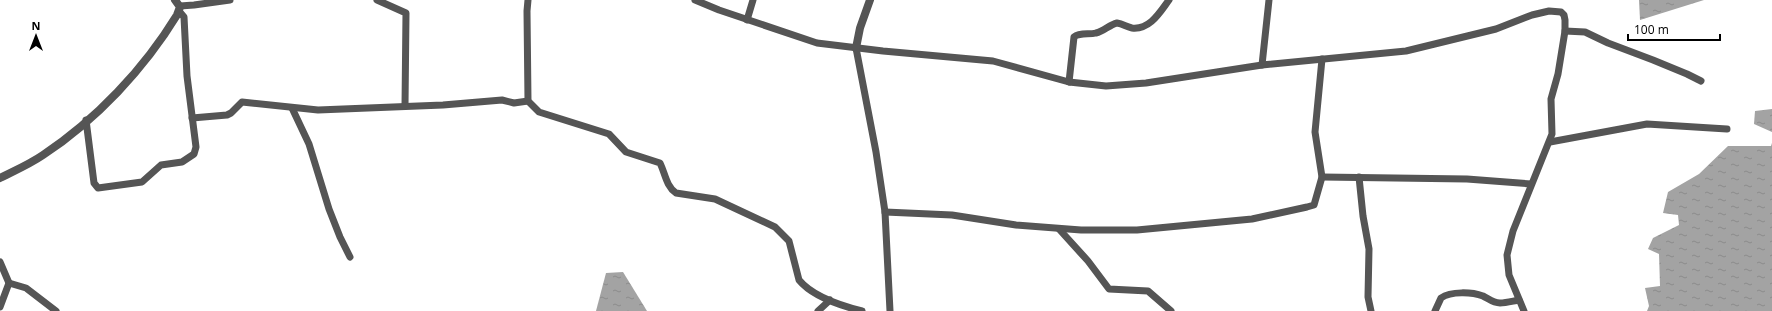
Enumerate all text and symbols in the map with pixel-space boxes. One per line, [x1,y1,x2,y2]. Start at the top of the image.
north arrow [16,16,56,56]
scale bar [1628,16,1720,42]
text: N [32,18,40,33]
text: 100 m [1634,21,1669,38]

